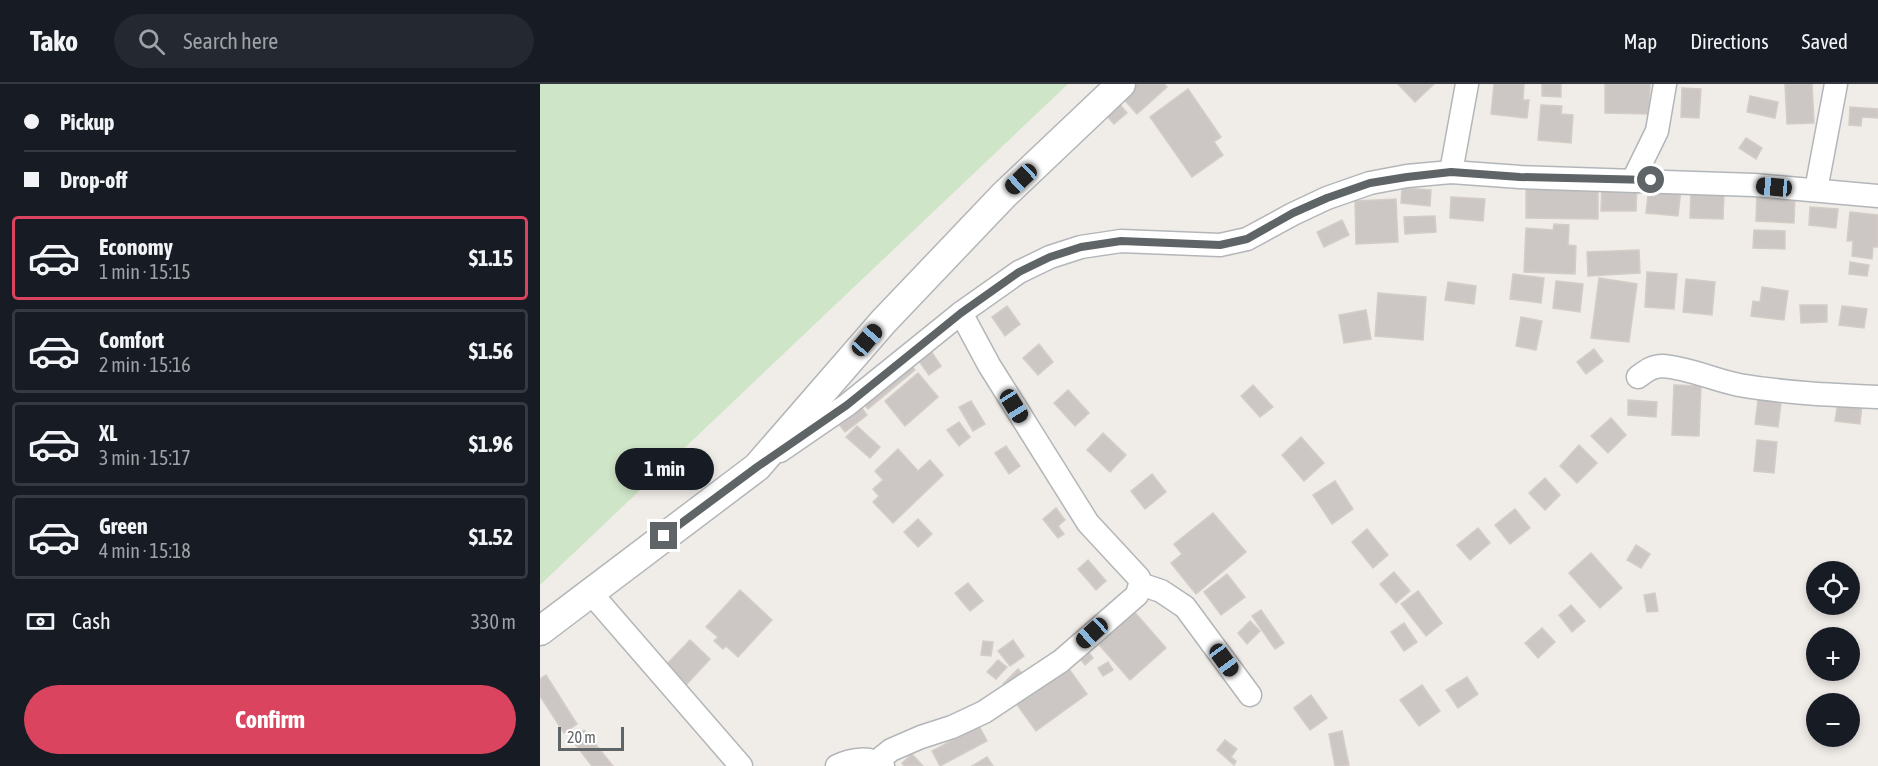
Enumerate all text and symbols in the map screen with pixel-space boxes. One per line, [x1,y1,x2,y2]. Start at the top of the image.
search box [114,14,534,68]
text: Tako [30,25,78,57]
icon: search [135,25,168,58]
text: Search here [183,28,278,54]
text: Map [1623,29,1657,53]
text: Directions [1690,29,1769,53]
text: Saved [1802,29,1848,53]
text: Pickup [60,109,115,135]
car [1002,160,1040,198]
route start [1637,166,1664,193]
text: Drop-off [60,167,127,193]
car [1755,176,1793,198]
icon: car [27,231,81,285]
text: Economy [99,234,173,260]
text: $1.15 [469,245,513,271]
text: 1 min · 15:15 [99,260,191,283]
car [848,321,886,359]
icon: car [27,324,81,378]
text: Comfort [99,327,164,353]
text: $1.56 [469,338,513,364]
text: 2 min · 15:16 [99,353,191,376]
car [997,386,1031,426]
icon: car [27,417,81,471]
text: XL [99,420,117,446]
text: $1.96 [469,431,513,457]
text: 3 min · 15:17 [99,446,191,469]
callout: 1 min [614,449,714,491]
text: 1 min [644,457,685,480]
icon: car [27,510,81,564]
text: Green [99,513,148,539]
route end [650,522,677,549]
text: $1.52 [469,524,513,550]
text: 4 min · 15:18 [99,539,191,562]
map controls [1806,561,1860,747]
button: locate [1806,561,1860,615]
icon: cash [24,605,57,638]
text: Cash [72,608,111,634]
text: 330 m [471,610,516,633]
car [1073,614,1111,652]
button: + [1806,627,1860,681]
car [1206,640,1242,680]
button: Confirm [24,685,516,754]
button: − [1806,693,1860,747]
scale bar [558,724,624,752]
text: 20 m [567,728,596,746]

